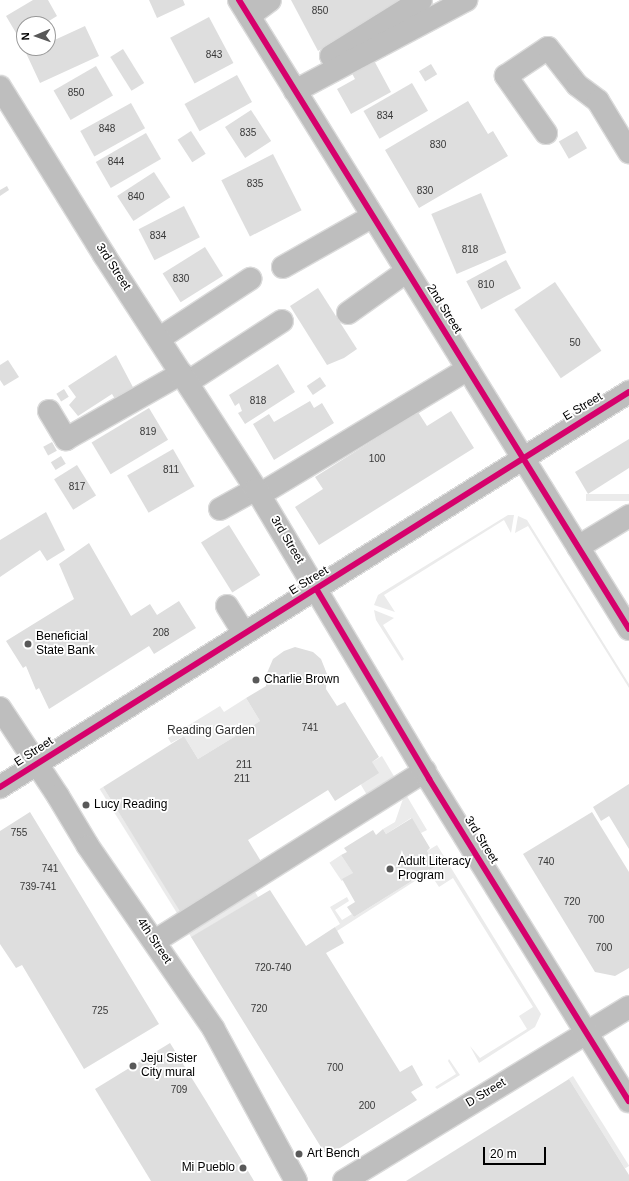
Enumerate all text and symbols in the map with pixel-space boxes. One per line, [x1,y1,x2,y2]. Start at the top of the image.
house number: 850 [312,5,328,17]
north arrow [16,16,56,56]
text: N [19,32,31,41]
house number: 843 [206,49,222,61]
house number: 850 [68,87,84,99]
house number: 834 [377,110,393,122]
house number: 848 [99,123,115,135]
house number: 835 [240,127,256,139]
house number: 830 [430,139,446,151]
house number: 844 [108,156,124,168]
house number: 835 [247,178,263,190]
house number: 830 [417,185,433,197]
house number: 840 [128,191,144,203]
house number: 834 [150,230,166,242]
street label: 3rd Street [93,241,133,293]
house number: 818 [462,244,478,256]
house number: 830 [173,273,189,285]
house number: 810 [478,279,494,291]
street label: 2nd Street [423,282,465,336]
house number: 50 [569,337,581,349]
street label: E Street [561,390,605,424]
house number: 818 [250,395,266,407]
house number: 819 [140,426,156,438]
house number: 100 [369,453,385,465]
house number: 811 [163,464,179,476]
house number: 817 [69,481,85,493]
street label: 3rd Street [267,514,307,566]
street label: E Street [287,563,331,599]
house number: 208 [153,627,169,639]
place label: Beneficial State Bank [36,630,95,658]
marker: Beneficial State Bank [23,639,33,649]
place label: Charlie Brown [264,673,339,687]
marker: Charlie Brown [251,675,261,685]
house number: 741 [302,722,318,734]
park label: Reading Garden [167,724,255,738]
street label: E Street [12,734,56,770]
house number: 211 [236,759,252,771]
house number: 211 [234,773,250,785]
place label: Lucy Reading [94,798,167,812]
marker: Lucy Reading [81,800,91,810]
street label: 3rd Street [461,814,501,866]
house number: 755 [11,827,27,839]
place label: Adult Literacy Program [398,855,471,883]
house number: 740 [538,856,554,868]
house number: 741 [42,863,58,875]
marker: Adult Literacy Program [385,864,395,874]
house number: 739-741 [20,881,56,893]
house number: 720 [564,896,580,908]
house number: 700 [588,914,604,926]
street label: 4th Street [133,915,175,967]
house number: 700 [596,942,612,954]
house number: 720-740 [255,962,291,974]
house number: 720 [251,1003,267,1015]
house number: 725 [92,1005,108,1017]
place label: Jeju Sister City mural [141,1052,197,1080]
marker: Jeju Sister City mural [128,1061,138,1071]
house number: 700 [327,1062,343,1074]
street label: D Street [463,1075,509,1111]
house number: 709 [171,1084,187,1096]
house number: 200 [359,1100,375,1112]
scale bar [485,1139,548,1165]
place label: Art Bench [307,1147,360,1161]
text: 20 m [490,1147,517,1161]
marker: Art Bench [294,1149,304,1159]
place label: Mi Pueblo [182,1161,235,1175]
marker: Mi Pueblo [238,1163,248,1173]

